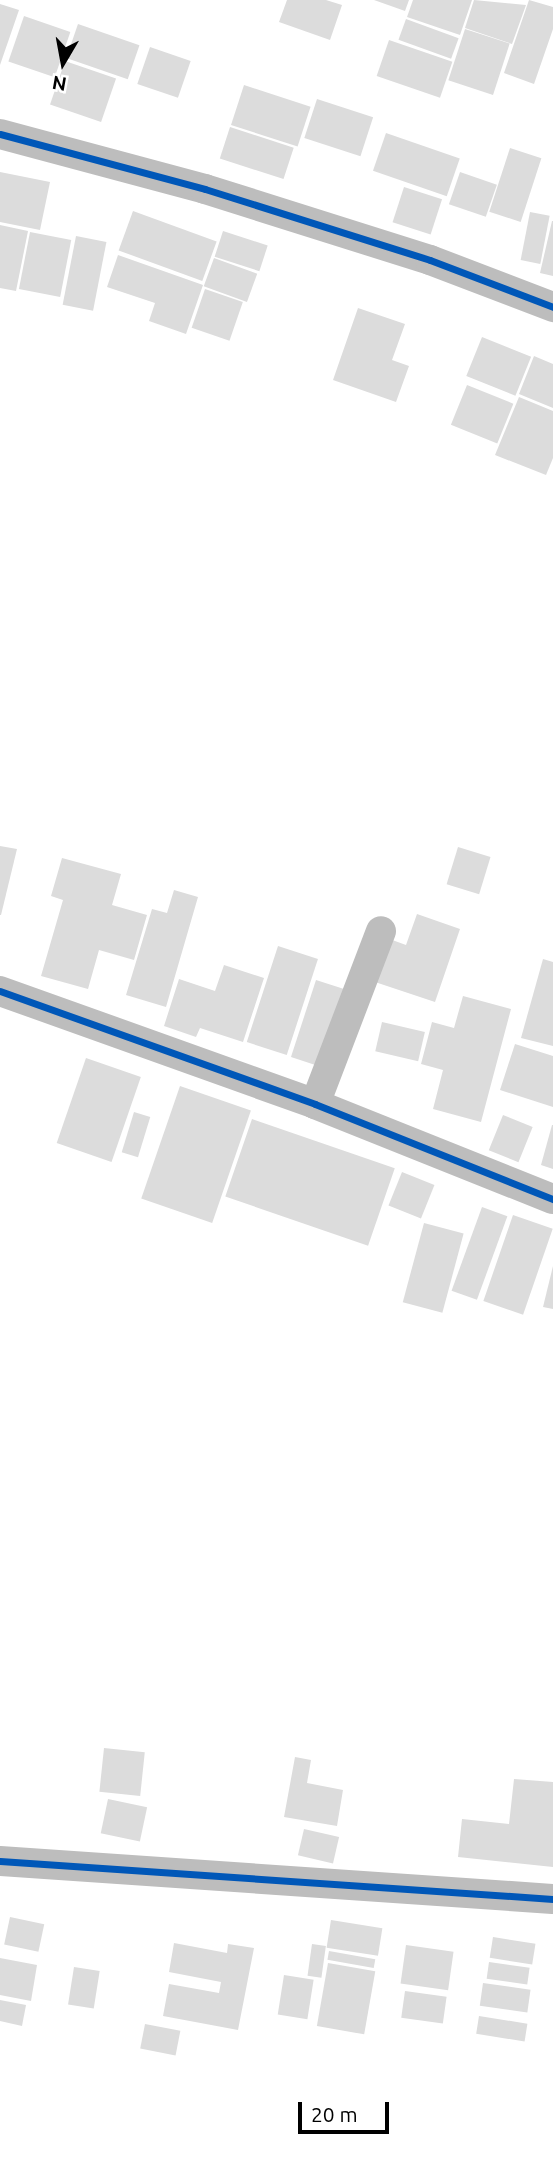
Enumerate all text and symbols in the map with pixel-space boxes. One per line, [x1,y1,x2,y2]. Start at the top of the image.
north arrow [28,28,98,98]
text: N [50,72,68,96]
scale bar [301,2088,392,2132]
text: 20 m [311,2102,358,2126]

